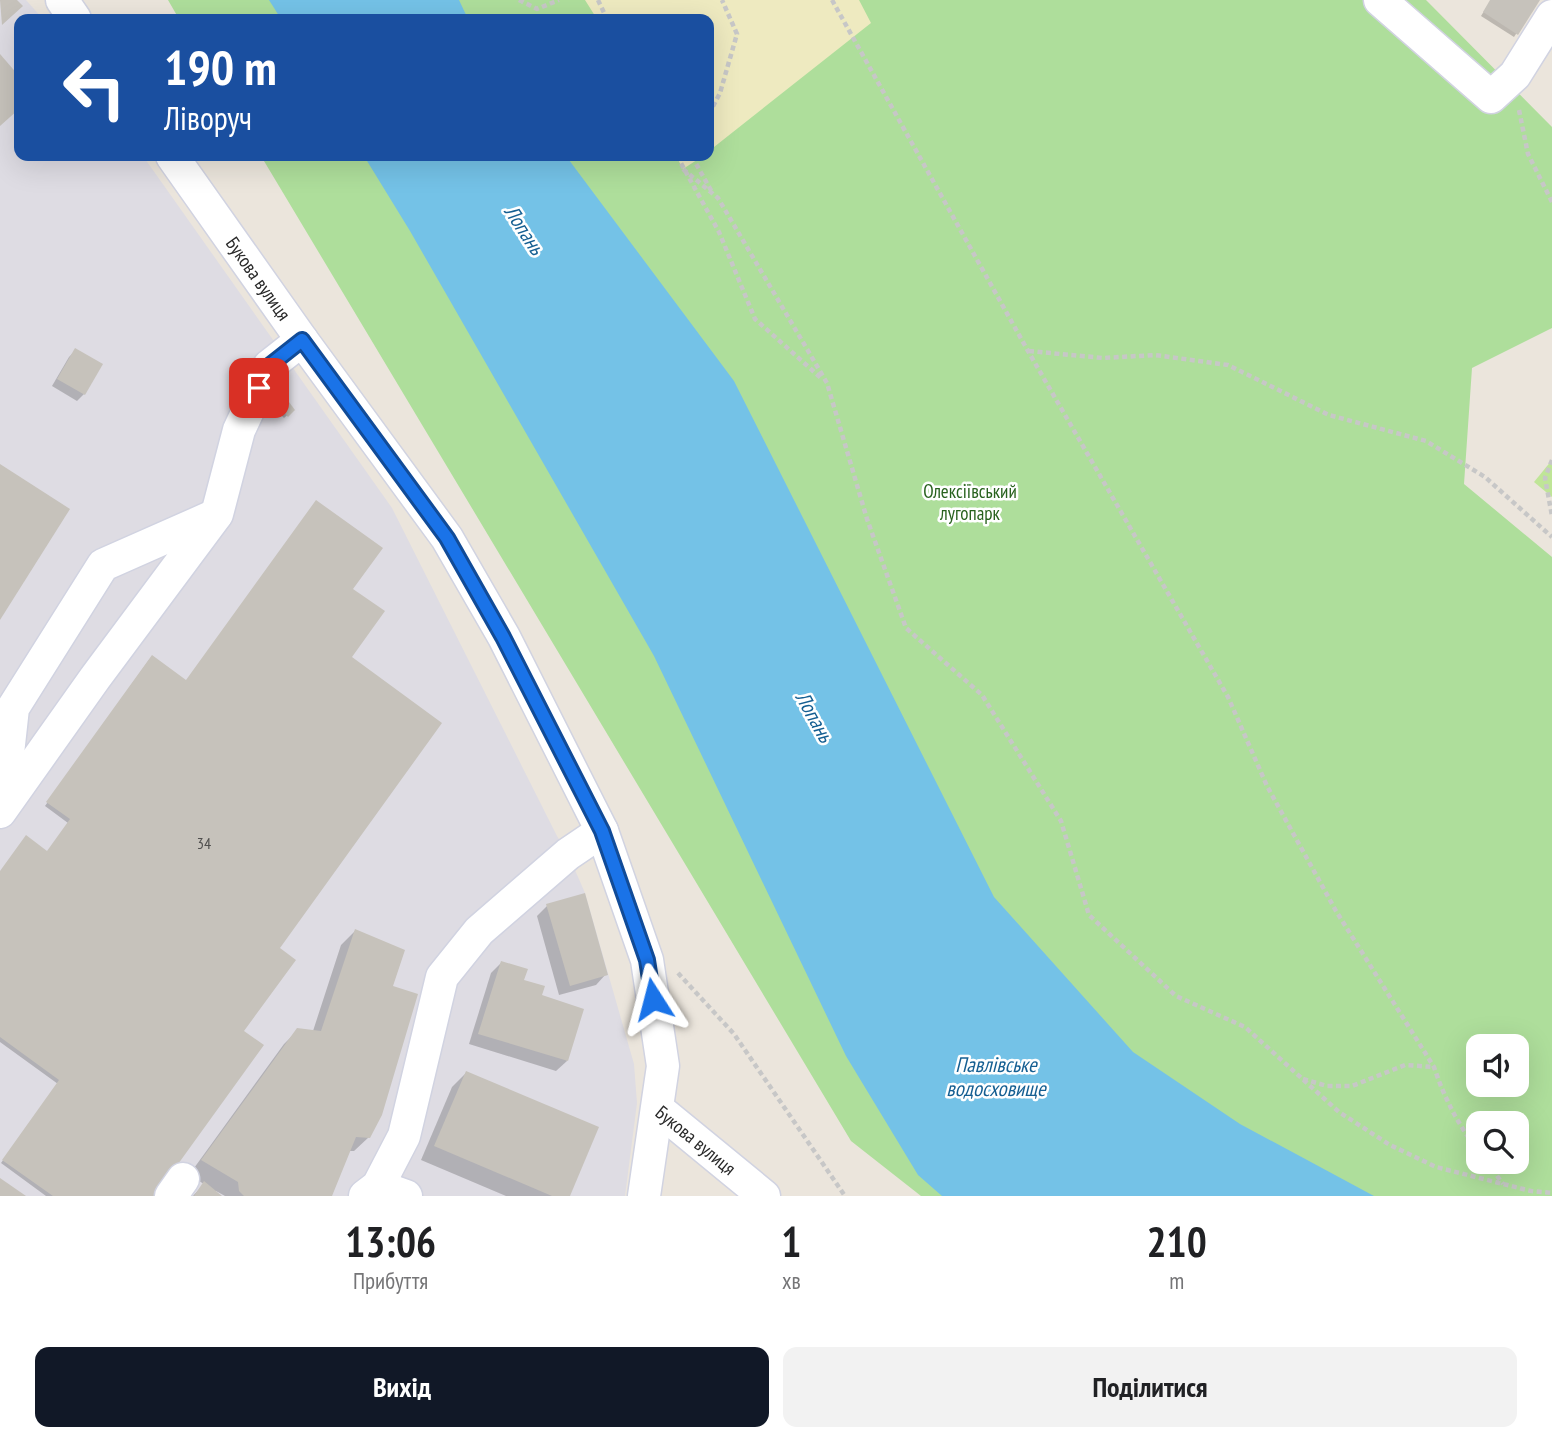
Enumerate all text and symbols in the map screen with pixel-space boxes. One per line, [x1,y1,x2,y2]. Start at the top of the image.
text: 190 m [164,35,277,99]
icon: left [49,42,140,133]
text: Ліворуч [164,97,252,139]
water label: Лопань [498,199,551,261]
street label: Букова вулиця [221,232,296,325]
pin [229,358,289,418]
icon: arrive [240,369,278,407]
park label: Олексіївський лугопарк [923,479,1017,525]
water label: Лопань [789,686,840,748]
house number: 34 [197,833,211,853]
position arrow [616,962,690,1036]
map controls [1466,1034,1529,1174]
button: sound [1466,1034,1529,1097]
water label: Павлівське водосховище [946,1051,1047,1102]
street label: Букова вулиця [651,1100,741,1180]
button: search [1466,1111,1529,1174]
text: 13:06 [345,1214,436,1269]
text: 1 [781,1214,801,1269]
text: 210 [1147,1214,1207,1269]
text: Прибуття [353,1266,428,1295]
text: хв [782,1266,801,1295]
text: m [1169,1266,1184,1295]
button: Вихід [35,1347,769,1427]
button: Поділитися [783,1347,1517,1427]

